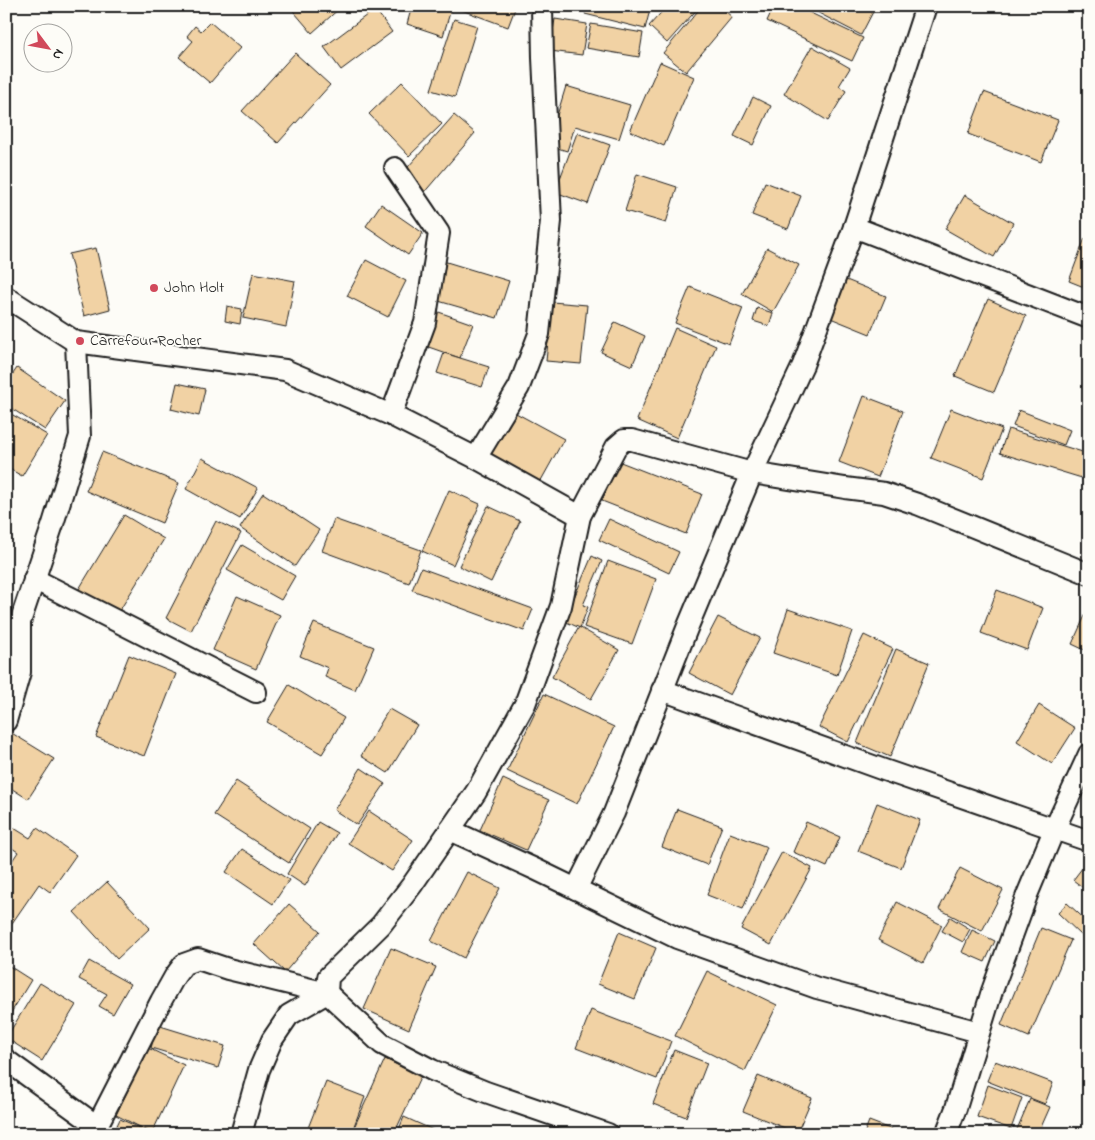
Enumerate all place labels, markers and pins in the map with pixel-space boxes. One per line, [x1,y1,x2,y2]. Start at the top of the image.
place label: John Holt [164,276,225,300]
marker: John Holt [148,282,160,294]
place label: Carrefour Rocher [90,329,201,353]
marker: Carrefour Rocher [74,335,86,347]

